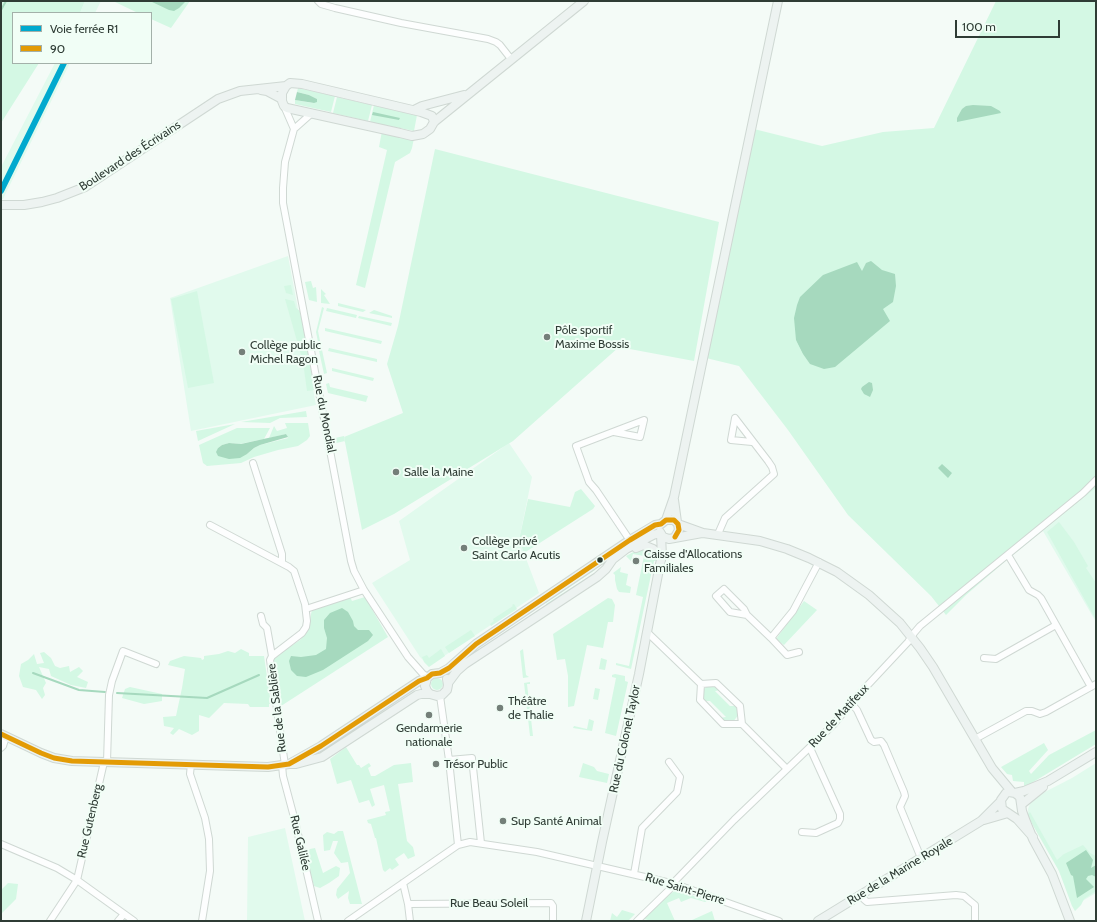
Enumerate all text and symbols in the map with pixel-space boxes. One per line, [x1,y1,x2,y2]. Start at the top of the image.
legend [12,12,152,64]
scale bar [957,12,1062,38]
text: 100 m [962,19,996,34]
text: Voie ferrée R1 [50,21,118,36]
text: 90 [50,41,65,56]
street label: Boulevard des Écrivains [77,118,183,194]
place label: Pôle sportif Maxime Bossis [555,323,629,351]
marker: Pôle sportif Maxime Bossis [542,332,552,342]
place label: Collège public Michel Ragon [250,338,321,366]
marker: Collège public Michel Ragon [237,347,247,357]
street label: Rue du Mondial [309,374,339,454]
place label: Salle la Maine [404,465,473,479]
marker: Salle la Maine [391,467,401,477]
place label: Collège privé Saint Carlo Acutis [472,534,560,562]
marker: Collège privé Saint Carlo Acutis [459,543,469,553]
place label: Caisse d'Allocations Familiales [644,547,742,575]
unlabelled marker [595,555,605,565]
marker: Caisse d'Allocations Familiales [631,556,641,566]
street label: Rue de la Sablière [264,663,290,753]
street label: Rue de Matifeux [806,681,872,751]
street label: Rue du Colonel Taylor [607,684,643,794]
place label: Théâtre de Thalie [508,694,554,722]
marker: Théâtre de Thalie [495,703,505,713]
marker: Gendarmerie nationale [424,710,434,720]
place label: Gendarmerie nationale [396,721,462,749]
place label: Trésor Public [444,757,508,771]
marker: Trésor Public [431,759,441,769]
street label: Rue Gutenberg [74,782,106,860]
street label: Rue Galilée [287,814,313,872]
place label: Sup Santé Animal [511,814,602,828]
marker: Sup Santé Animal [498,816,508,826]
street label: Rue de la Marine Royale [845,834,955,908]
street label: Rue Saint-Pierre [644,870,726,908]
street label: Rue Beau Soleil [450,896,528,910]

